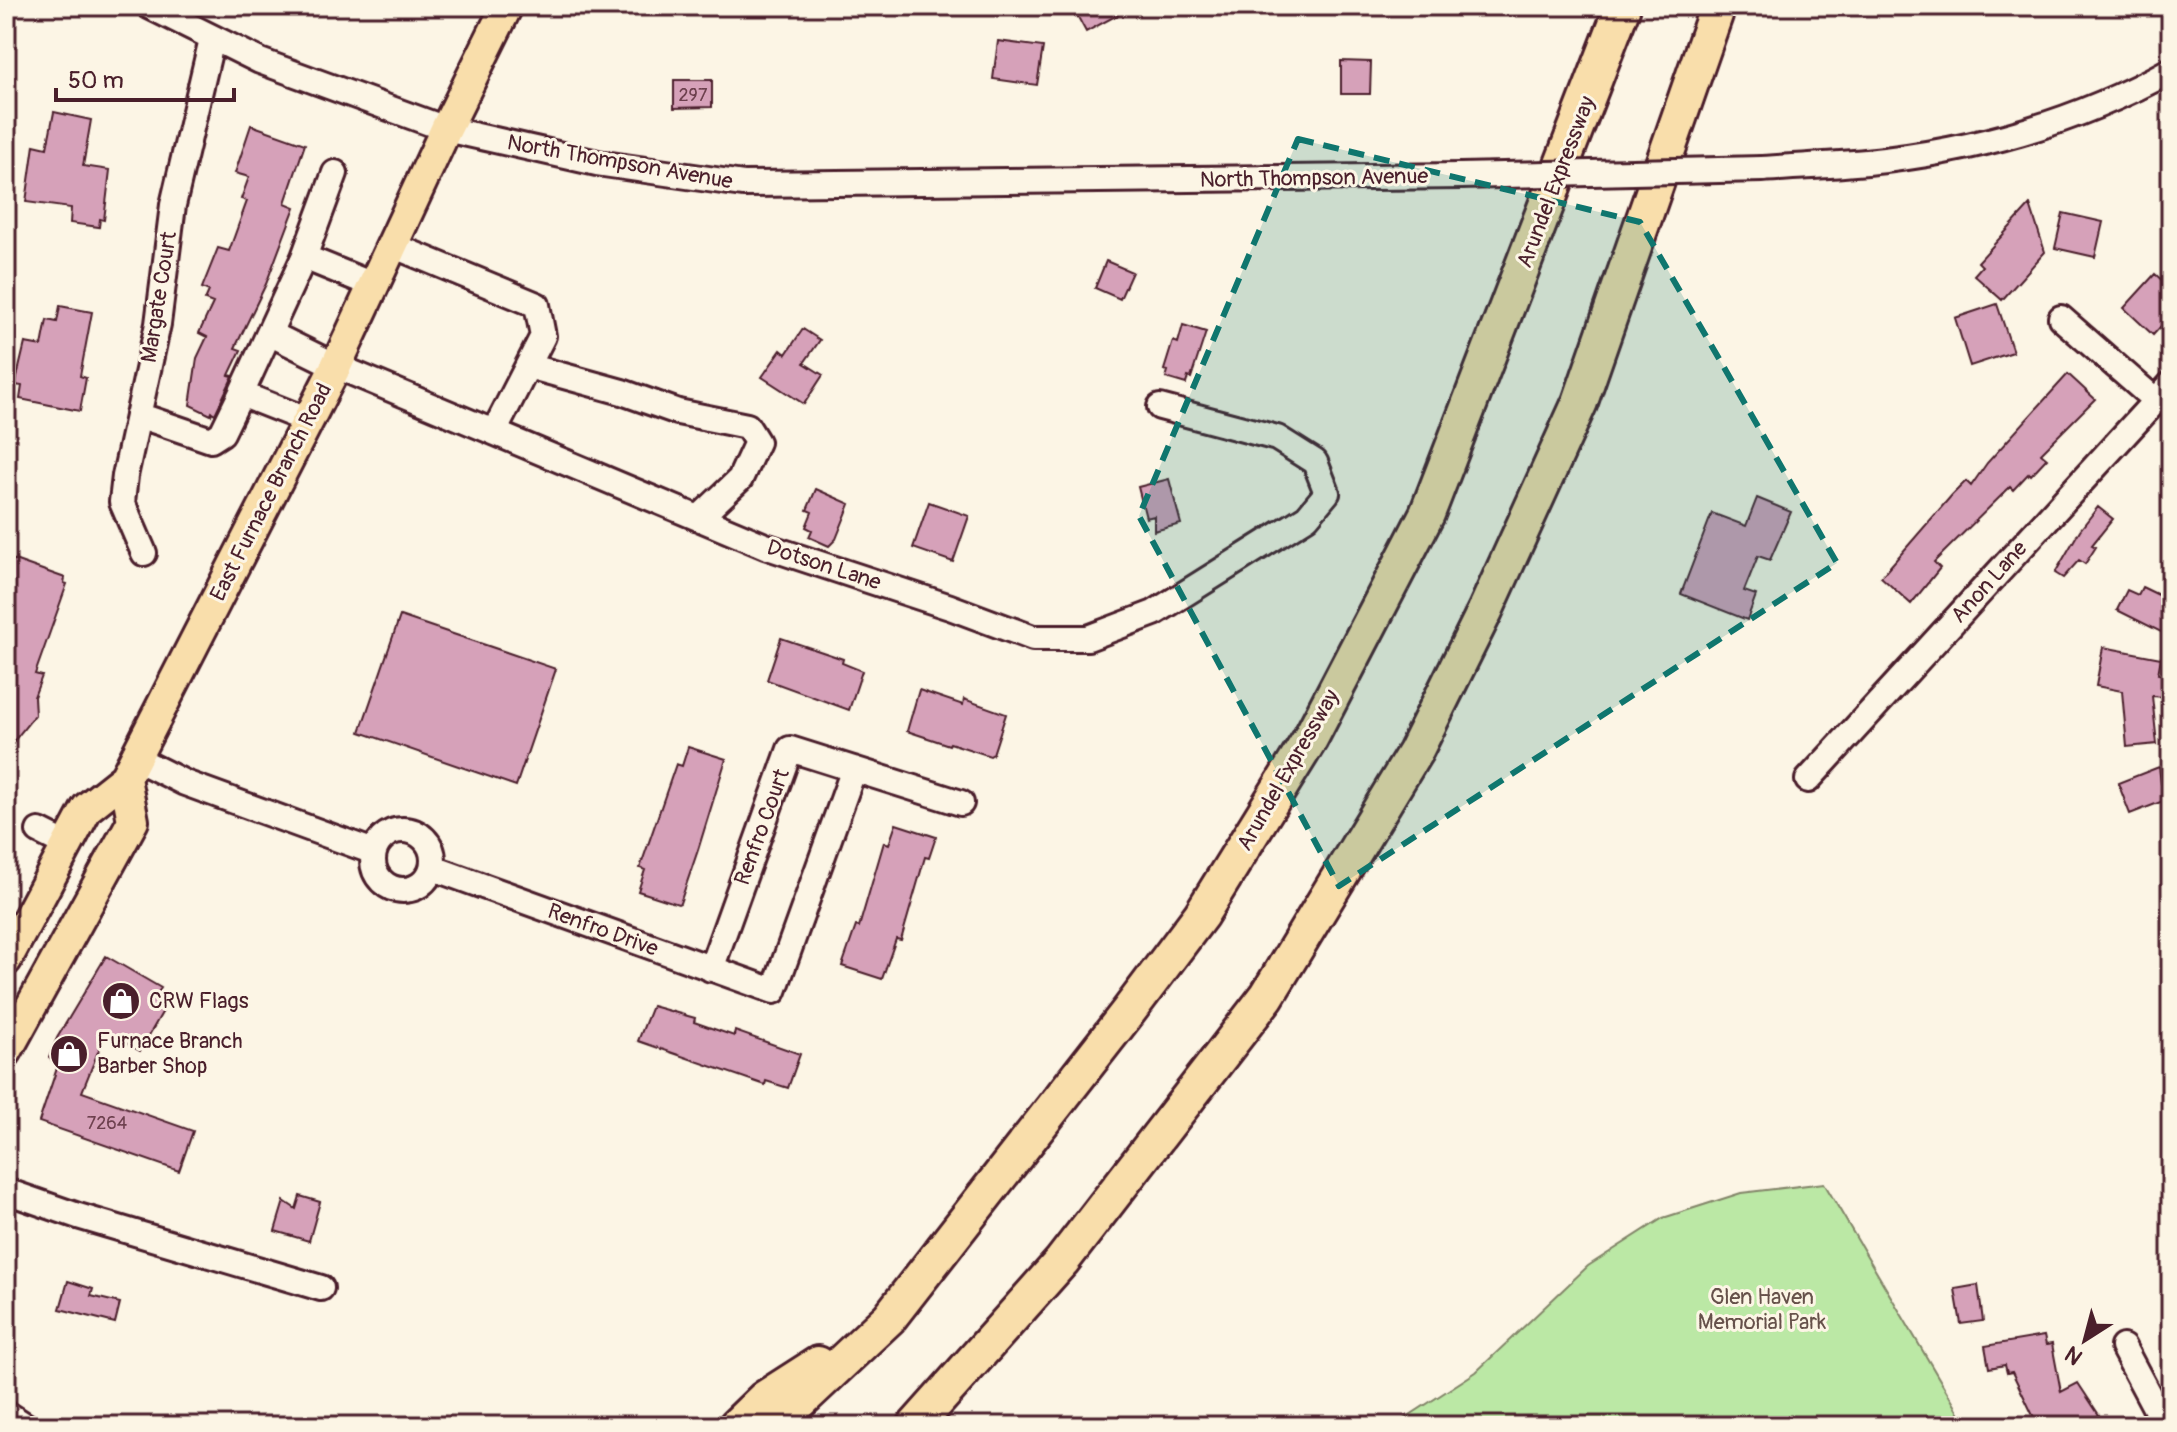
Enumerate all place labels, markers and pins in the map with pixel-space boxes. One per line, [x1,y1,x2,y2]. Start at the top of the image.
shop icon: CRW Flags [100,980,142,1022]
place label: CRW Flags [149,987,249,1015]
place label: Furnace Branch Barber Shop [97,1027,242,1080]
shop icon: Furnace Branch Barber Shop [48,1033,90,1075]

